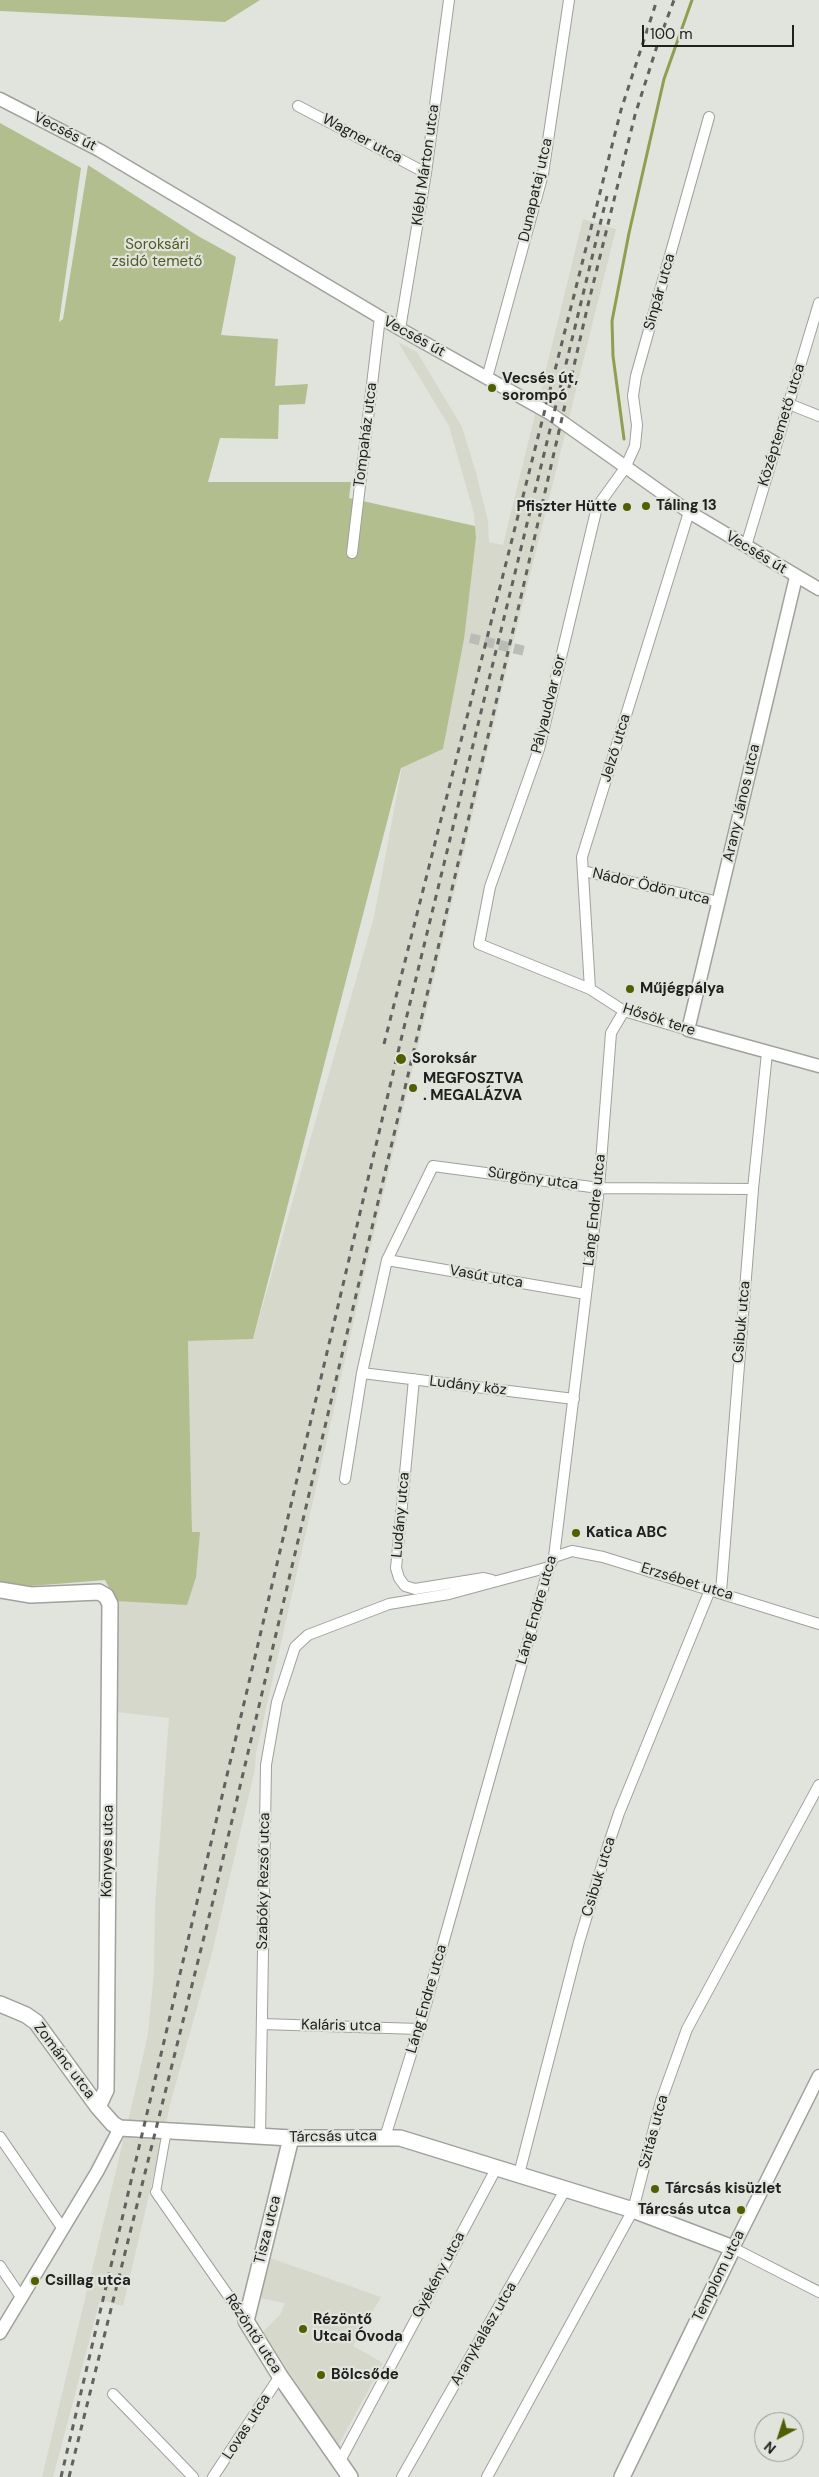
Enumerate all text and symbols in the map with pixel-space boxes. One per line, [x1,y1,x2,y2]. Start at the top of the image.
scale bar [644,15,796,47]
text: 100 m [650,24,693,44]
street label: Klébl Márton utca [409,103,443,227]
street label: Vecsés út [31,108,99,156]
street label: Wagner utca [319,110,405,168]
street label: Dunapataj utca [515,136,557,244]
park label: Soroksári zsidó temető [112,236,202,271]
street label: Sínpár utca [640,252,680,332]
street label: Vecsés út [380,313,448,361]
street label: Középtemető utca [755,362,809,488]
place label: Vecsés út, sorompó [502,370,578,405]
street label: Tompaház utca [351,382,381,488]
marker: Vecsés út, sorompó [486,382,498,394]
place label: Táling 13 [656,497,717,515]
place label: Pfiszter Hütte [517,498,617,516]
marker: Táling 13 [640,500,652,512]
marker: Pfiszter Hütte [621,501,633,513]
street label: Vecsés út [722,528,790,578]
street label: Pályaudvar sor [528,653,570,755]
street label: Jelző utca [597,712,635,784]
street label: Arany János utca [720,742,764,864]
street label: Nádor Ödön utca [591,865,711,909]
place label: Műjégpálya [640,980,724,998]
marker: Műjégpálya [624,983,636,995]
street label: Hősök tere [621,1000,697,1040]
place label: Soroksár [412,1050,477,1068]
marker: Soroksár [394,1052,408,1066]
place label: MEGFOSZTVA . MEGALÁZVA [423,1070,523,1105]
marker: MEGFOSZTVA . MEGALÁZVA [407,1082,419,1094]
street label: Láng Endre utca [580,1153,610,1267]
street label: Sürgöny utca [487,1164,579,1194]
street label: Vasút utca [448,1262,524,1292]
street label: Csibuk utca [729,1280,755,1364]
street label: Ludány köz [428,1372,508,1400]
street label: Ludány utca [388,1471,414,1559]
place label: Katica ABC [586,1524,667,1542]
marker: Katica ABC [570,1527,582,1539]
street label: Láng Endre utca [513,1554,561,1666]
street label: Erzsébet utca [639,1559,735,1605]
street label: Könyves utca [98,1805,118,1897]
street label: Szabóky Rezső utca [254,1812,274,1950]
street label: Csibuk utca [578,1835,620,1919]
street label: Láng Endre utca [403,1943,451,2055]
street label: Kaláris utca [301,2016,381,2036]
street label: Zománc utca [30,2019,98,2103]
street label: Szitás utca [636,2093,672,2171]
street label: Tárcsás utca [289,2127,377,2147]
place label: Tárcsás kisüzlet [665,2180,782,2198]
marker: Tárcsás kisüzlet [649,2183,661,2195]
street label: Tisza utca [251,2194,285,2266]
place label: Tárcsás utca [638,2201,731,2219]
marker: Tárcsás utca [735,2204,747,2216]
street label: Templom utca [689,2228,749,2324]
street label: Gyékény utca [409,2229,469,2321]
place label: Csillag utca [45,2272,131,2290]
marker: Csillag utca [29,2275,41,2287]
street label: Aranykalász utca [447,2279,521,2389]
street label: Rézöntő utca [221,2291,285,2377]
place label: Rézöntő Utcai Óvoda [313,2311,403,2346]
marker: Rézöntő Utcai Óvoda [297,2323,309,2335]
place label: Bölcsőde [331,2366,399,2384]
marker: Bölcsőde [315,2369,327,2381]
street label: Lovas utca [219,2391,275,2463]
north arrow [754,2412,804,2462]
text: N [760,2438,780,2458]

